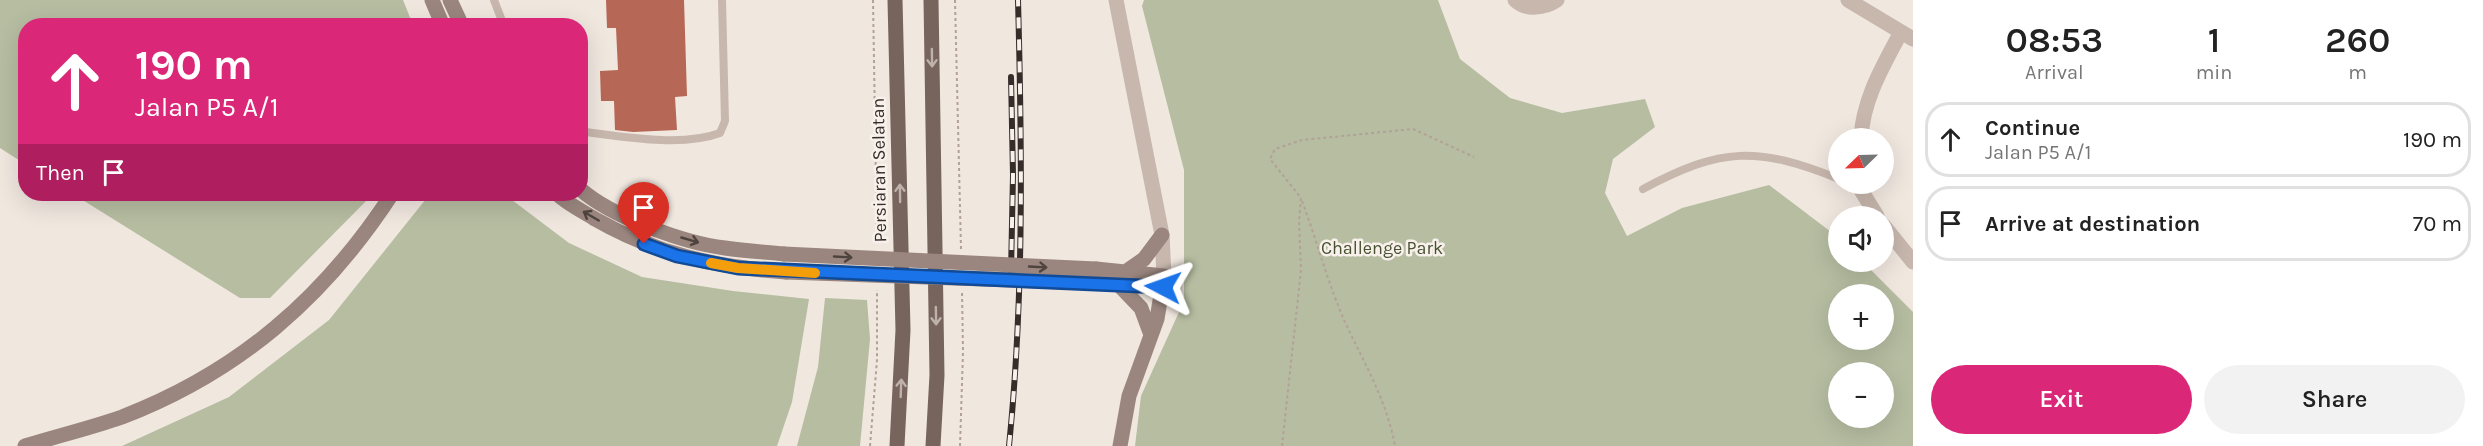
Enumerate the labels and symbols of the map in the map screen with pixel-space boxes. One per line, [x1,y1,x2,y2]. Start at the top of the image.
one-way arrow [926,48,938,68]
street label: Persiaran Selatan [867,98,891,242]
north arrow [1828,128,1894,194]
pin [618,182,669,244]
one-way arrow [894,183,905,203]
one-way arrow [583,210,600,222]
one-way arrow [680,235,699,246]
park label: Challenge Park [1321,237,1443,259]
one-way arrow [832,252,852,263]
position arrow [1131,255,1195,319]
one-way arrow [1027,261,1047,272]
one-way arrow [930,306,941,326]
one-way arrow [895,378,906,398]

